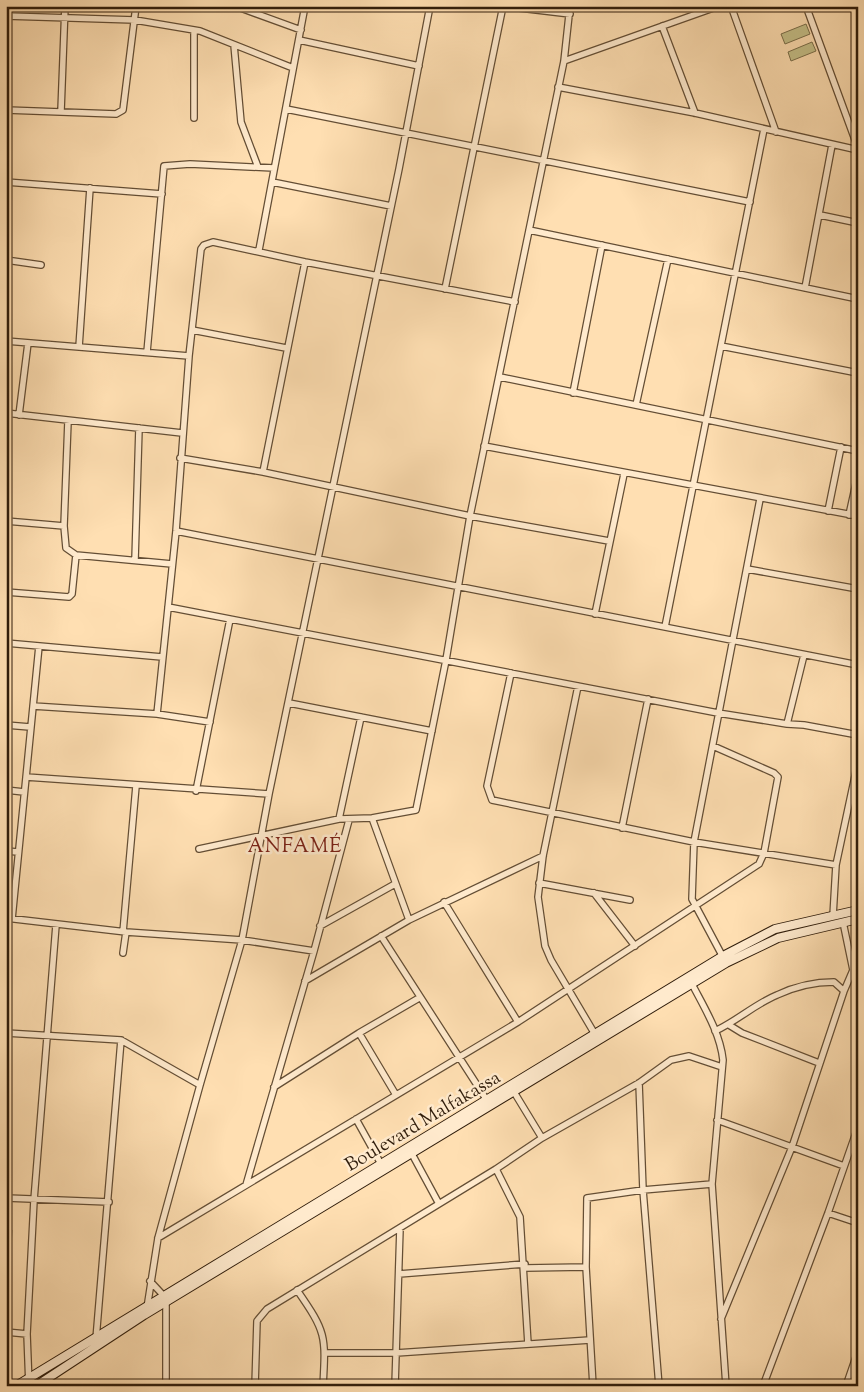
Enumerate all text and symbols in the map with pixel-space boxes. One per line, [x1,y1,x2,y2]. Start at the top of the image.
district label: ANFAMÉ [248,832,342,862]
street label: Boulevard Malfakassa [340,1065,506,1179]

